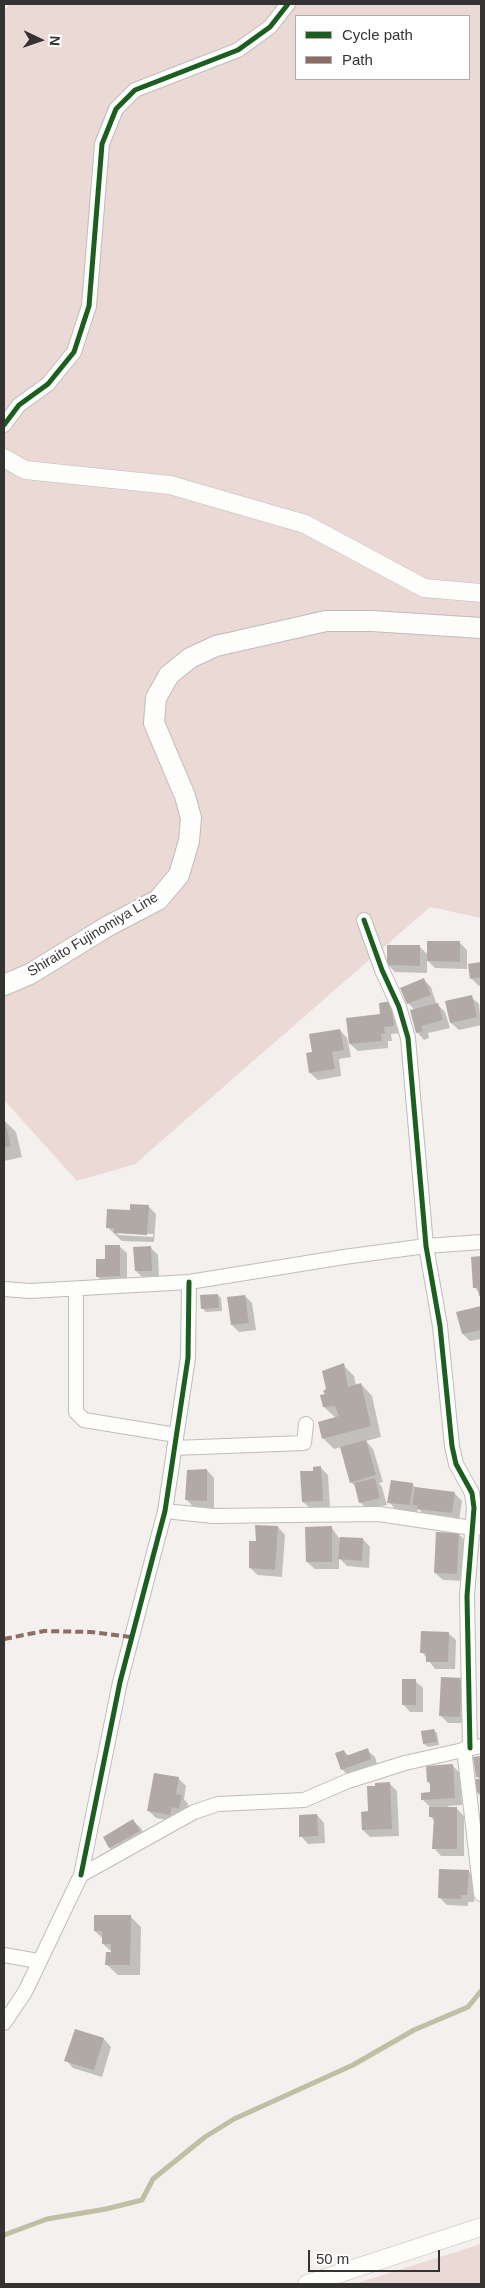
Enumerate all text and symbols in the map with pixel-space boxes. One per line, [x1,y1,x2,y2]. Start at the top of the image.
north arrow [15,15,65,65]
legend [295,15,470,80]
text: Cycle path [342,26,413,43]
text: N [47,35,63,46]
text: Path [342,51,373,68]
street label: Shiraito Fujinomiya Line [25,889,161,981]
scale bar [310,2240,442,2272]
text: 50 m [316,2250,349,2267]

